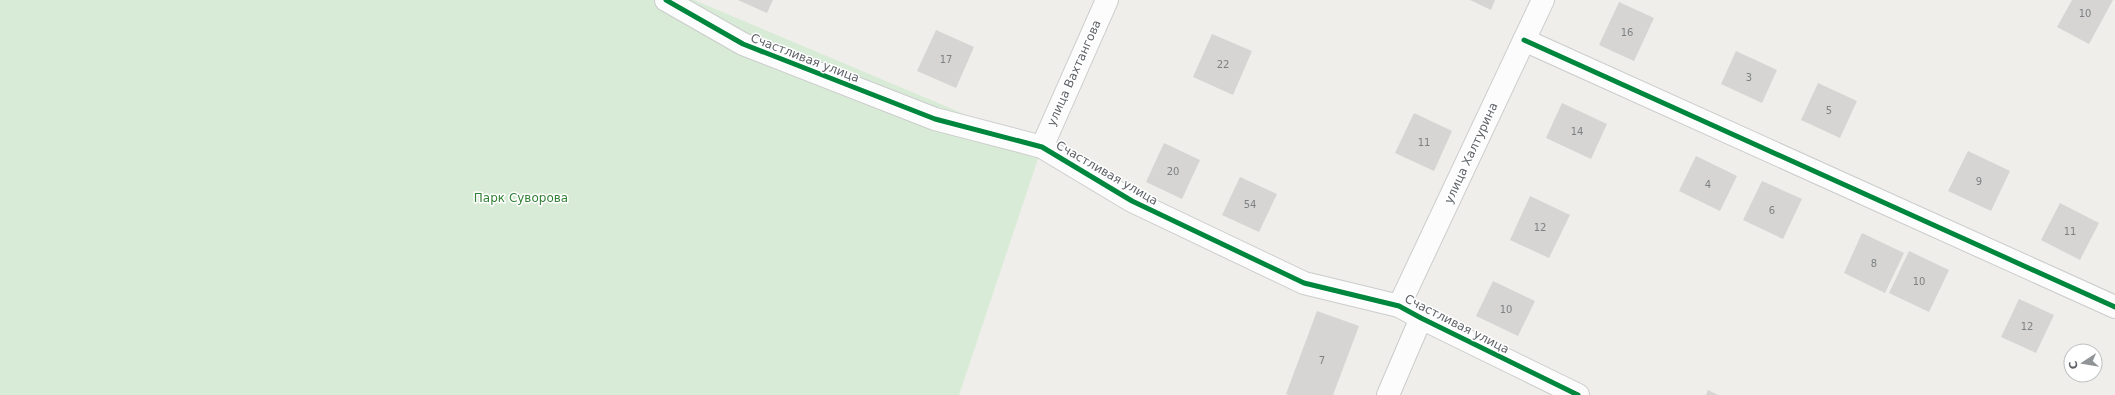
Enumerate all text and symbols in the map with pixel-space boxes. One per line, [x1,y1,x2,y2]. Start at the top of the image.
house number: 10 [2079,8,2091,19]
street label: улица Вахтангова [1044,18,1104,128]
house number: 16 [1621,27,1633,38]
street label: Счастливая улица [749,31,861,85]
house number: 17 [940,54,952,65]
house number: 22 [1217,59,1229,70]
house number: 3 [1746,72,1752,83]
street label: улица Халтурина [1441,100,1501,206]
house number: 5 [1826,105,1832,116]
house number: 14 [1571,126,1583,137]
house number: 11 [1418,137,1430,148]
street label: Счастливая улица [1054,138,1160,208]
house number: 20 [1167,166,1179,177]
house number: 9 [1976,176,1982,187]
house number: 4 [1705,179,1711,190]
park label: Парк Суворова [474,191,568,205]
house number: 54 [1244,199,1256,210]
house number: 6 [1769,205,1775,216]
house number: 12 [1534,222,1546,233]
house number: 11 [2064,226,2076,237]
house number: 8 [1871,258,1877,269]
house number: 10 [1913,276,1925,287]
street label: Счастливая улица [1402,292,1512,356]
house number: 10 [1500,304,1512,315]
house number: 12 [2021,321,2033,332]
north arrow [2063,343,2103,383]
house number: 7 [1319,355,1325,366]
text: С [2067,360,2081,370]

